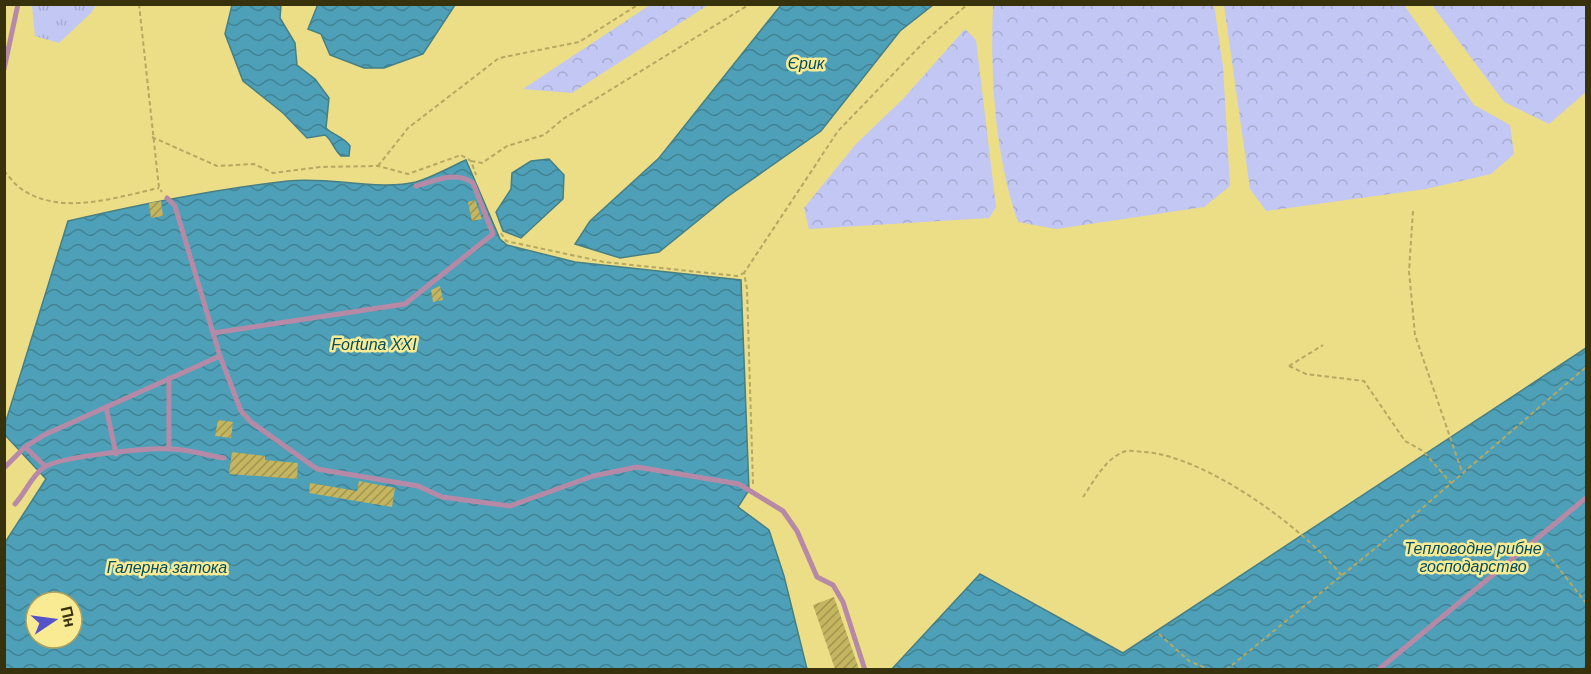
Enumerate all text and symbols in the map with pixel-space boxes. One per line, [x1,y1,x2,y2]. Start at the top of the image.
water label: Єрик [788,55,826,72]
water label: Fortuna XXI [331,336,417,353]
water label: Тепловодне рибне господарство [1404,540,1542,575]
water label: Галерна затока [107,559,227,576]
north arrow [24,590,84,650]
text: Пн [57,605,79,629]

